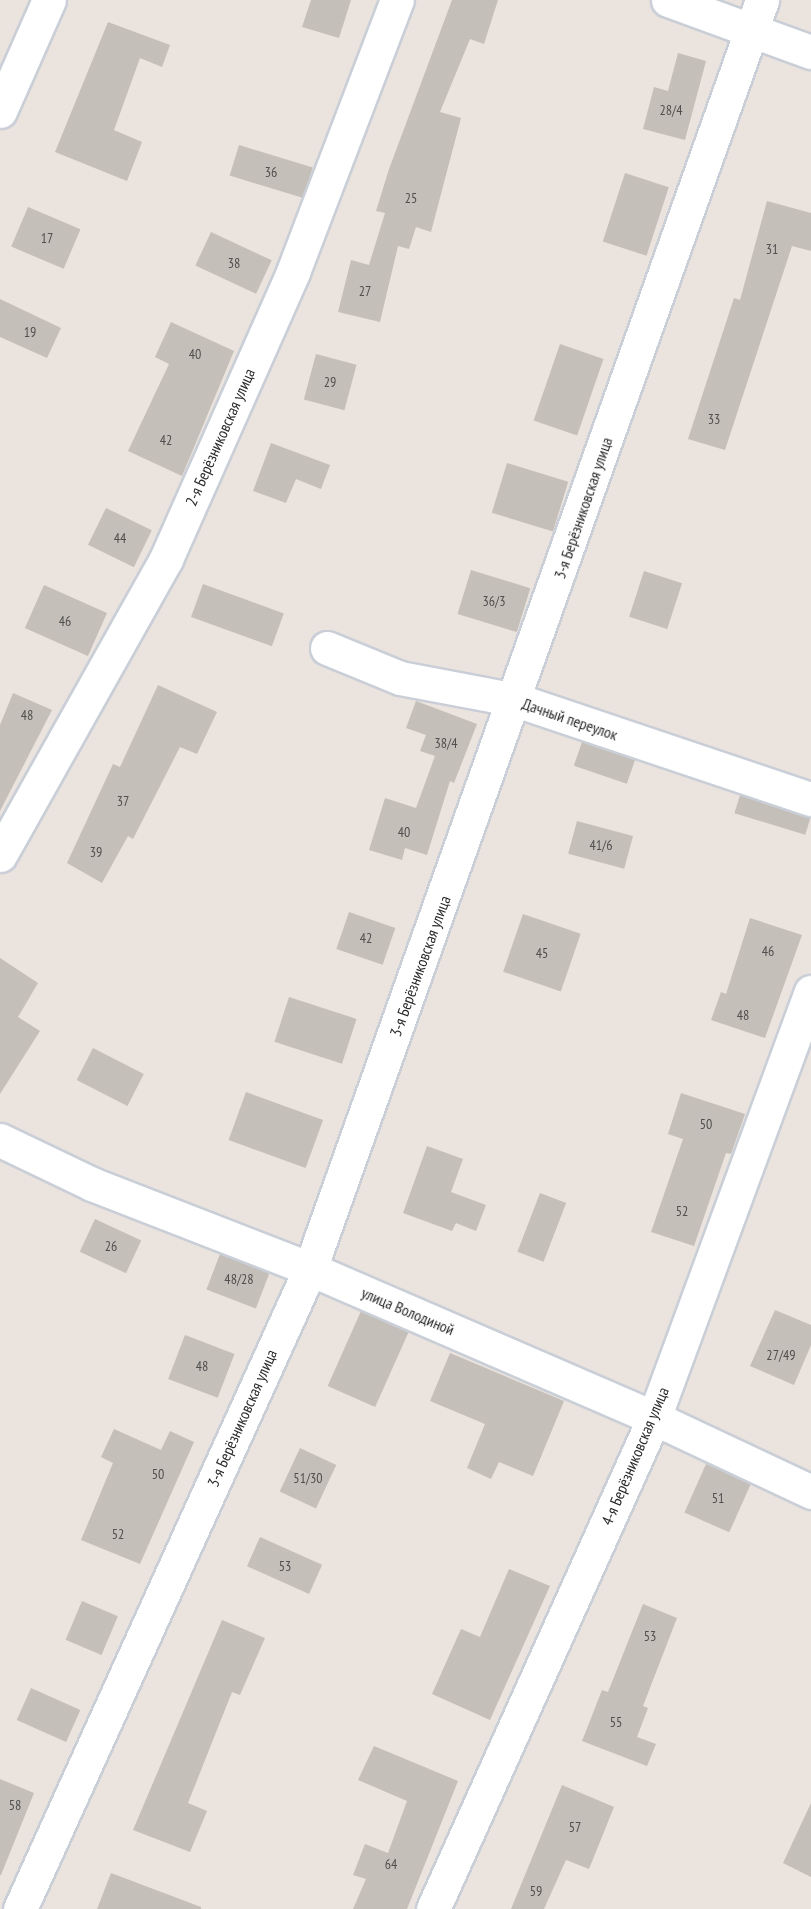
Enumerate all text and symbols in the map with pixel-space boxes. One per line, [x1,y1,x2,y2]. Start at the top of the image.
house number: 28/4 [659,102,683,118]
house number: 36 [265,164,277,180]
house number: 25 [405,190,417,206]
house number: 17 [41,230,53,246]
house number: 31 [766,241,778,257]
house number: 38 [228,255,240,271]
house number: 27 [359,283,371,299]
house number: 19 [24,324,36,340]
house number: 40 [189,346,201,362]
street label: 2-я Берёзниковская улица [181,365,259,509]
house number: 29 [324,374,336,390]
house number: 33 [708,411,720,427]
house number: 42 [160,432,172,448]
street label: 3-я Берёзниковская улица [550,435,616,581]
house number: 44 [114,530,126,546]
house number: 36/3 [482,593,506,609]
house number: 46 [59,613,71,629]
street label: Дачный переулок [520,694,620,744]
house number: 48 [21,707,33,723]
house number: 38/4 [434,735,458,751]
house number: 37 [117,793,129,809]
house number: 40 [398,824,410,840]
house number: 41/6 [589,837,613,853]
house number: 39 [90,844,102,860]
street label: 3-я Берёзниковская улица [386,893,454,1039]
house number: 42 [360,930,372,946]
house number: 46 [762,943,774,959]
house number: 45 [536,945,548,961]
house number: 48 [737,1007,749,1023]
house number: 50 [700,1116,712,1132]
house number: 52 [676,1203,688,1219]
house number: 26 [105,1238,117,1254]
house number: 48/28 [224,1271,254,1287]
street label: улица Володиной [359,1283,457,1339]
street label: 3-я Берёзниковская улица [203,1346,281,1490]
house number: 27/49 [766,1347,796,1363]
house number: 48 [196,1358,208,1374]
street label: 4-я Берёзниковская улица [597,1384,673,1528]
house number: 50 [152,1466,164,1482]
house number: 51/30 [293,1470,323,1486]
house number: 51 [712,1490,724,1506]
house number: 52 [112,1526,124,1542]
house number: 53 [279,1558,291,1574]
house number: 53 [644,1628,656,1644]
house number: 55 [610,1714,622,1730]
house number: 58 [9,1797,21,1813]
house number: 57 [569,1819,581,1835]
house number: 64 [385,1856,397,1872]
house number: 59 [530,1883,542,1899]

